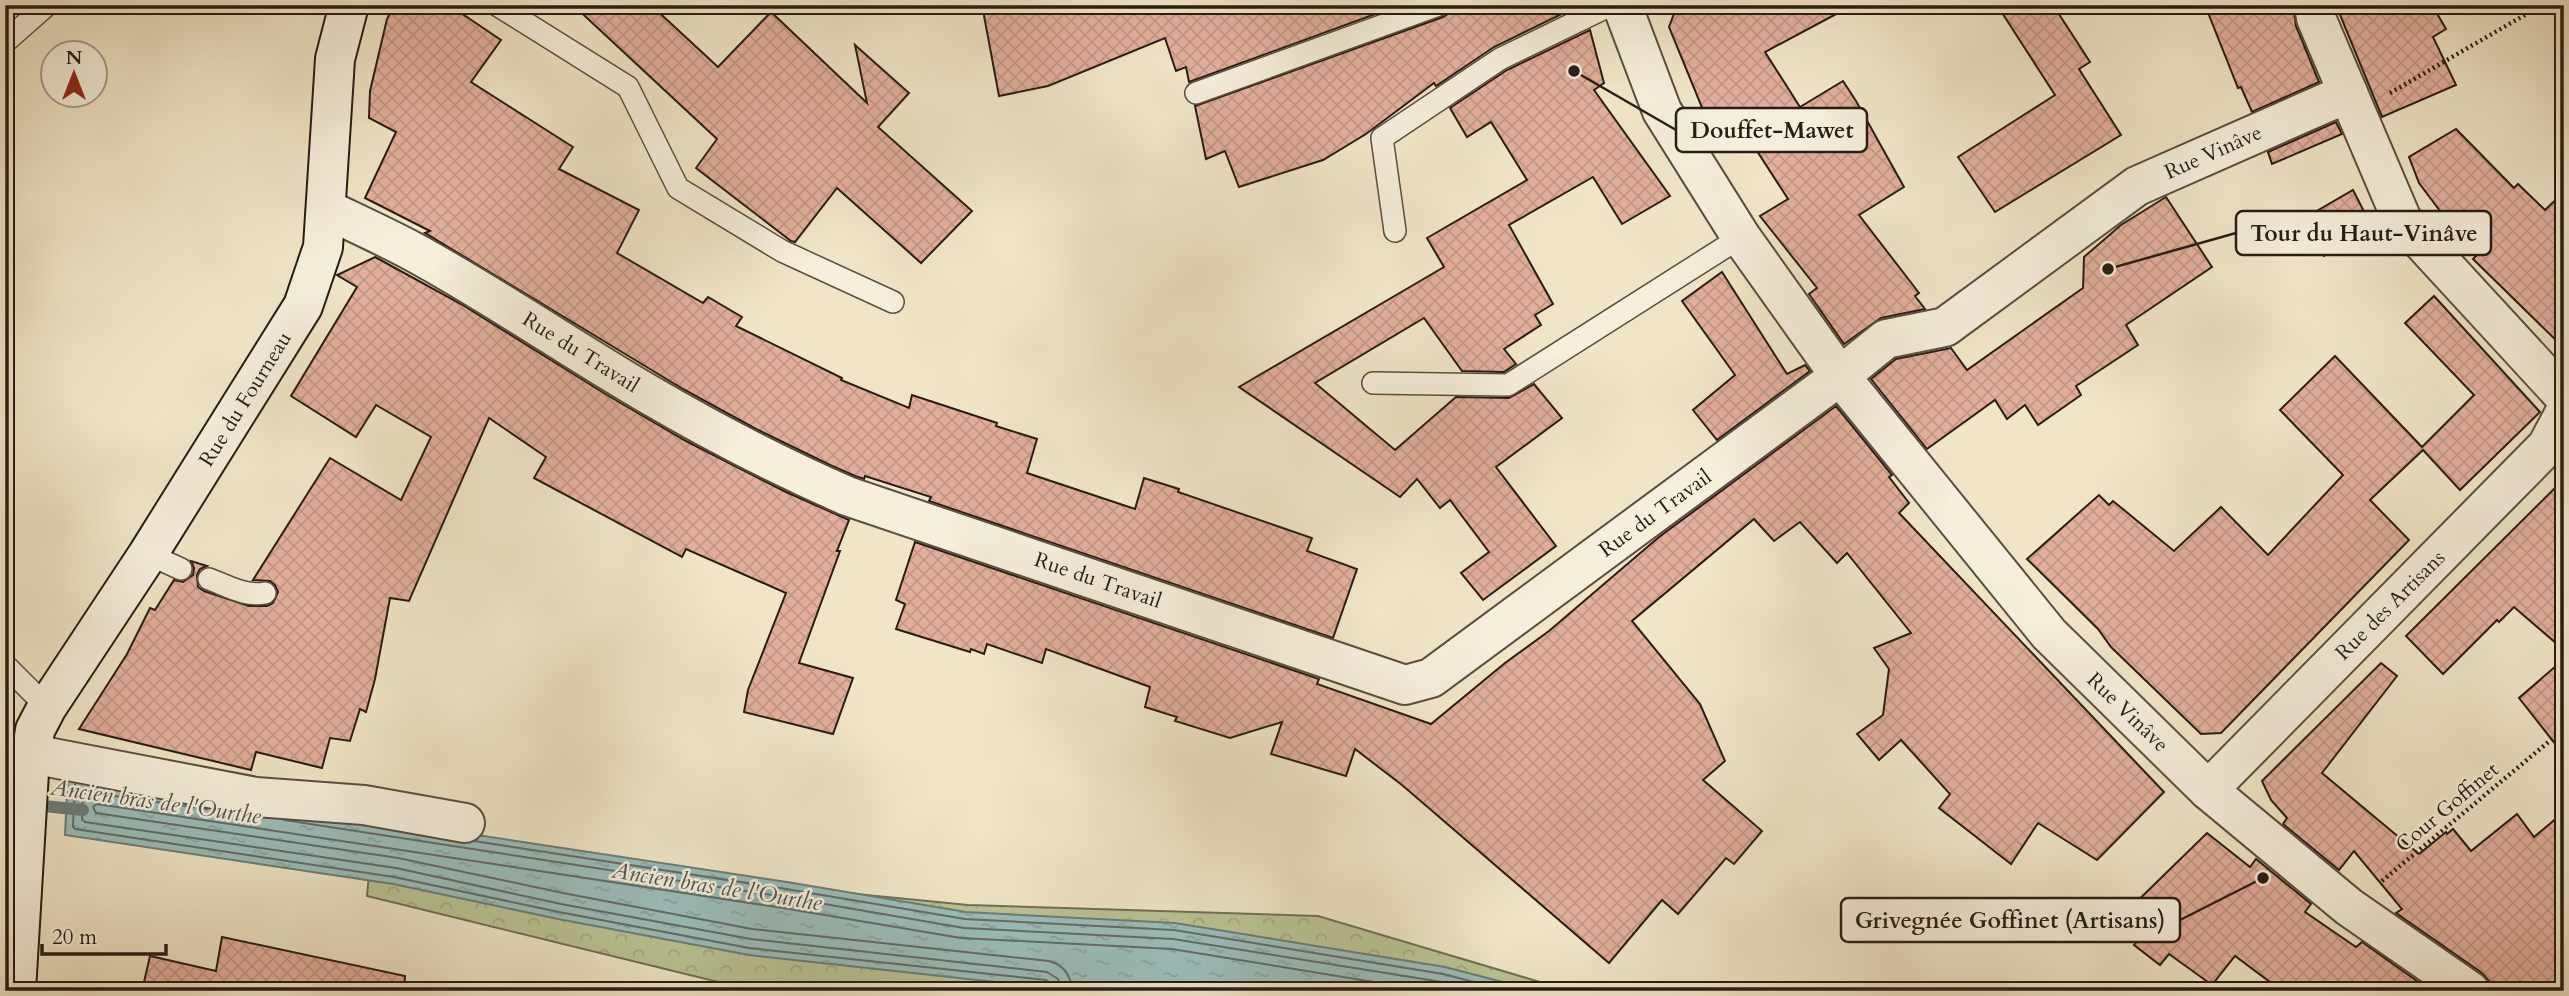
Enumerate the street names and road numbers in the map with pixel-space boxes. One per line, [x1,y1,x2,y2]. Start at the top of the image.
street label: Rue Vinâve [2160,118,2266,187]
street label: Rue du Travail [517,305,645,400]
street label: Rue du Fourneau [192,326,299,472]
street label: Rue du Travail [1593,463,1717,564]
street label: Rue des Artisans [2329,544,2452,667]
street label: Rue du Travail [1030,545,1165,616]
street label: Rue Vinâve [2080,666,2175,759]
street label: Cour Goffinet [2390,755,2505,859]

